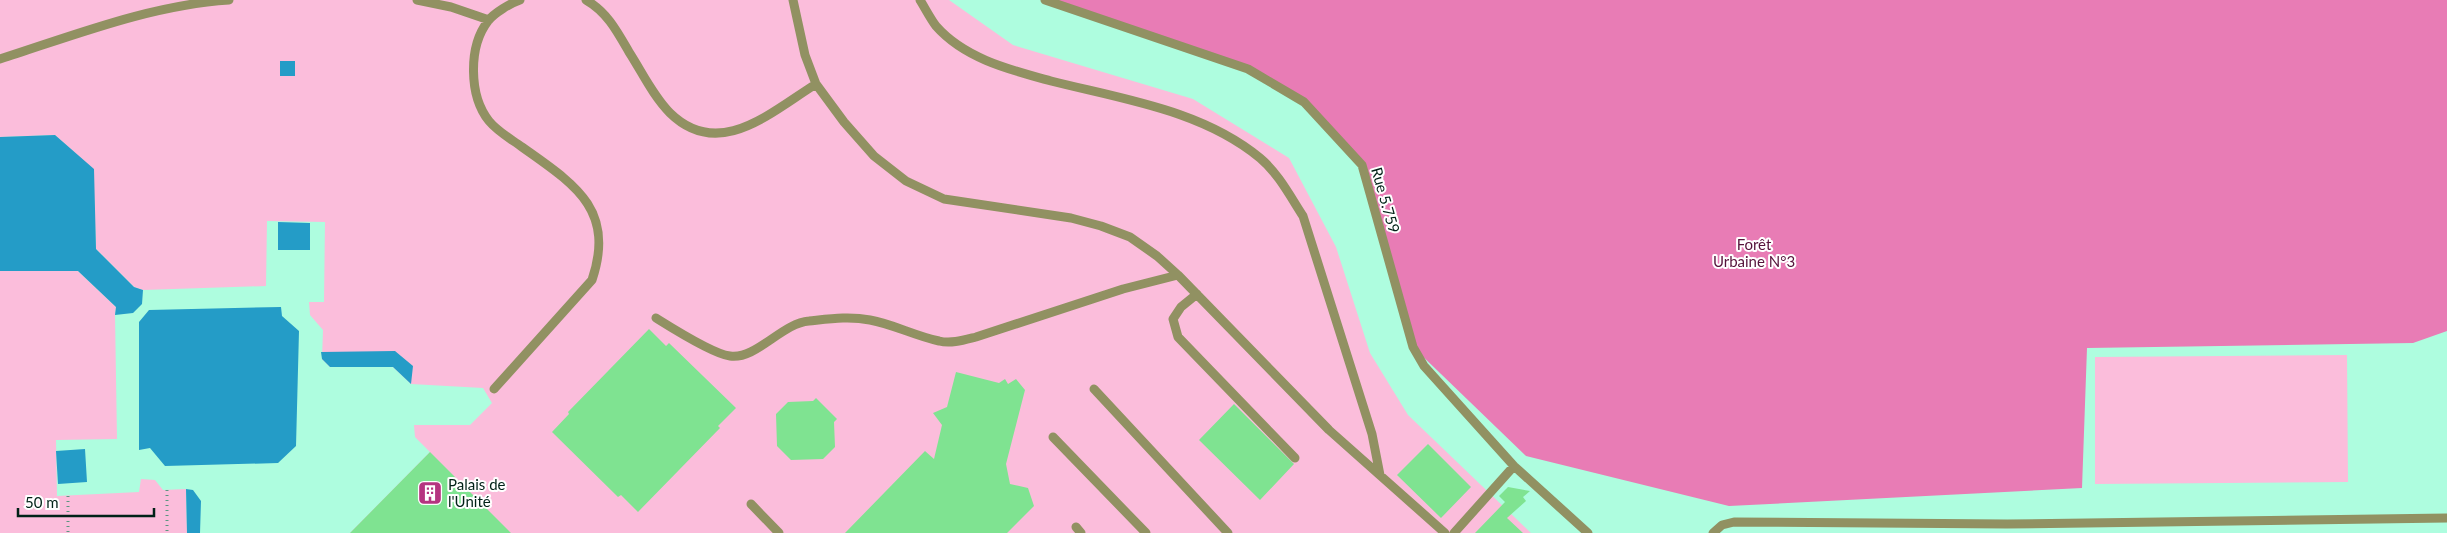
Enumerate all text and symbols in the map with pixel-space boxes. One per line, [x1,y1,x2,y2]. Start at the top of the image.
street label: Rue 5.759 [1368,165,1404,235]
park label: Forêt Urbaine N°3 [1713,235,1795,270]
place label: Palais de l'Unité [448,475,506,510]
building icon: Palais de l'Unité [417,480,443,506]
scale bar [18,486,154,518]
text: 50 m [25,493,59,511]

